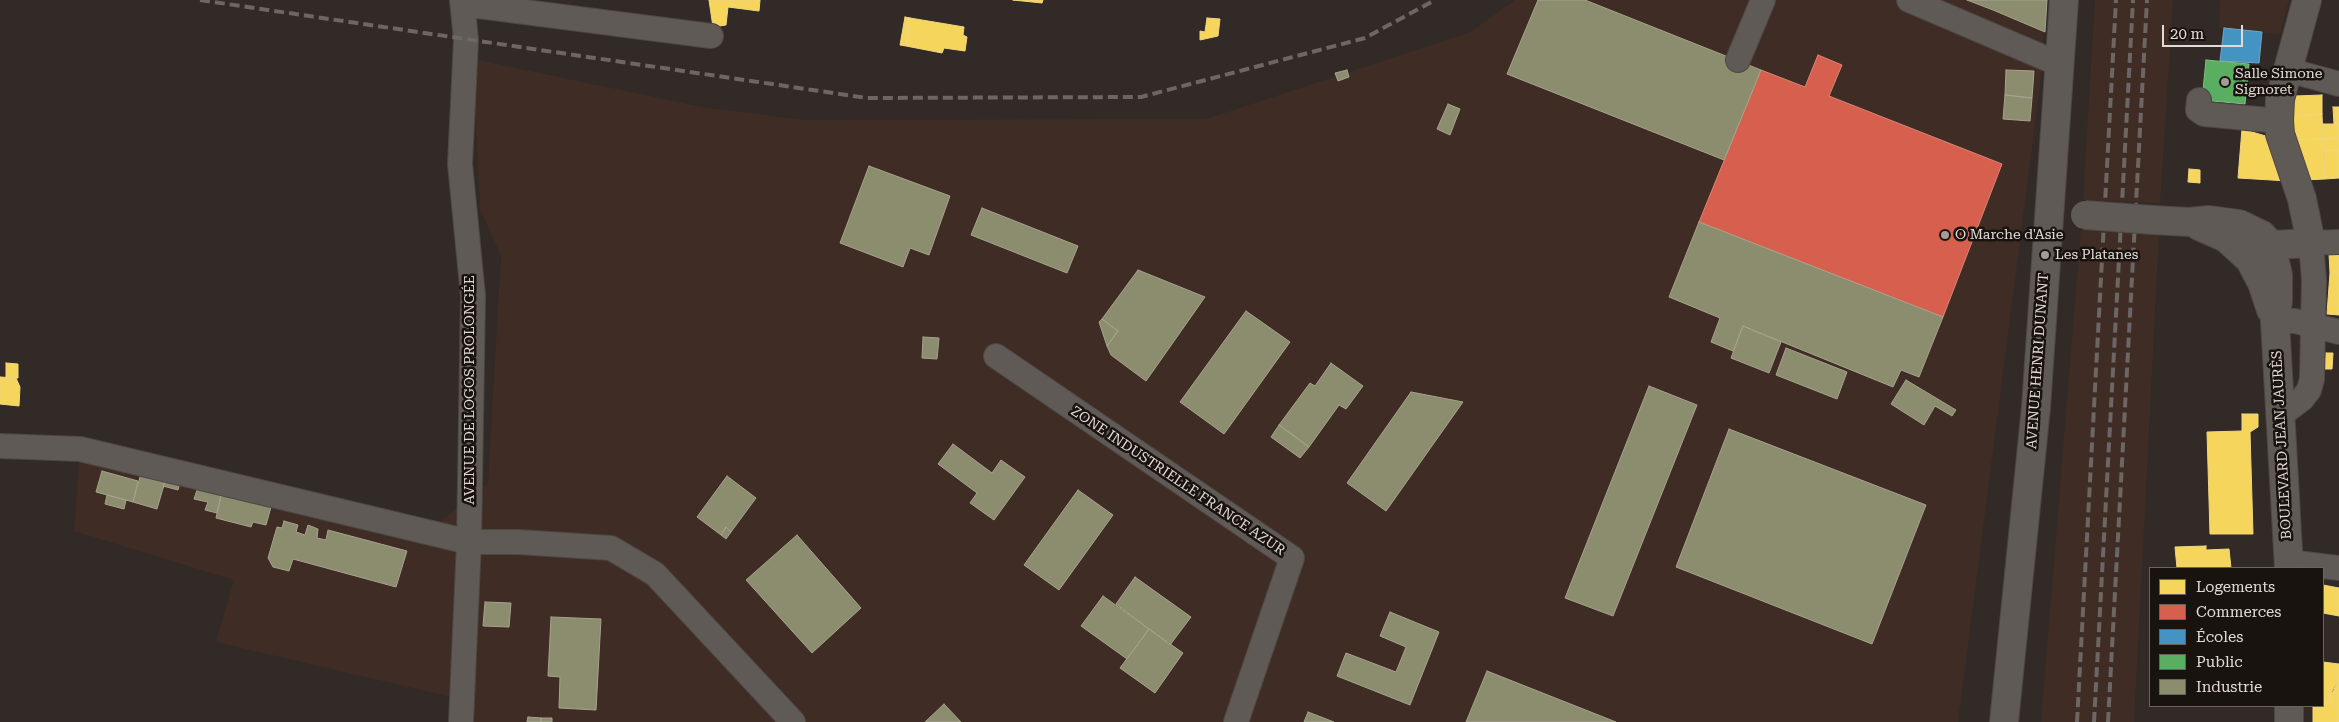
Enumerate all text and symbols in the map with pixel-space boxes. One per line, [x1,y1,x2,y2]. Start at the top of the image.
scale bar [2164,15,2245,47]
text: 20 m [2170,25,2204,43]
place label: Salle Simone Signoret [2235,66,2323,98]
marker: Salle Simone Signoret [2219,76,2231,88]
place label: O Marche d'Asie [1955,227,2064,243]
marker: O Marche d'Asie [1939,229,1951,241]
place label: Les Platanes [2055,247,2138,263]
marker: Les Platanes [2039,249,2051,261]
street label: AVENUE HENRI DUNANT [2023,272,2053,450]
street label: AVENUE DE LOGOS PROLONGÉE [462,275,478,505]
street label: BOULEVARD JEAN JAURÈS [2269,350,2295,540]
street label: ZONE INDUSTRIELLE FRANCE AZUR [1068,403,1288,559]
legend [2149,567,2324,707]
text: Logements [2196,578,2275,596]
text: Commerces [2196,603,2281,621]
text: Écoles [2196,628,2243,646]
text: Public [2196,653,2243,671]
text: Industrie [2196,678,2262,696]

